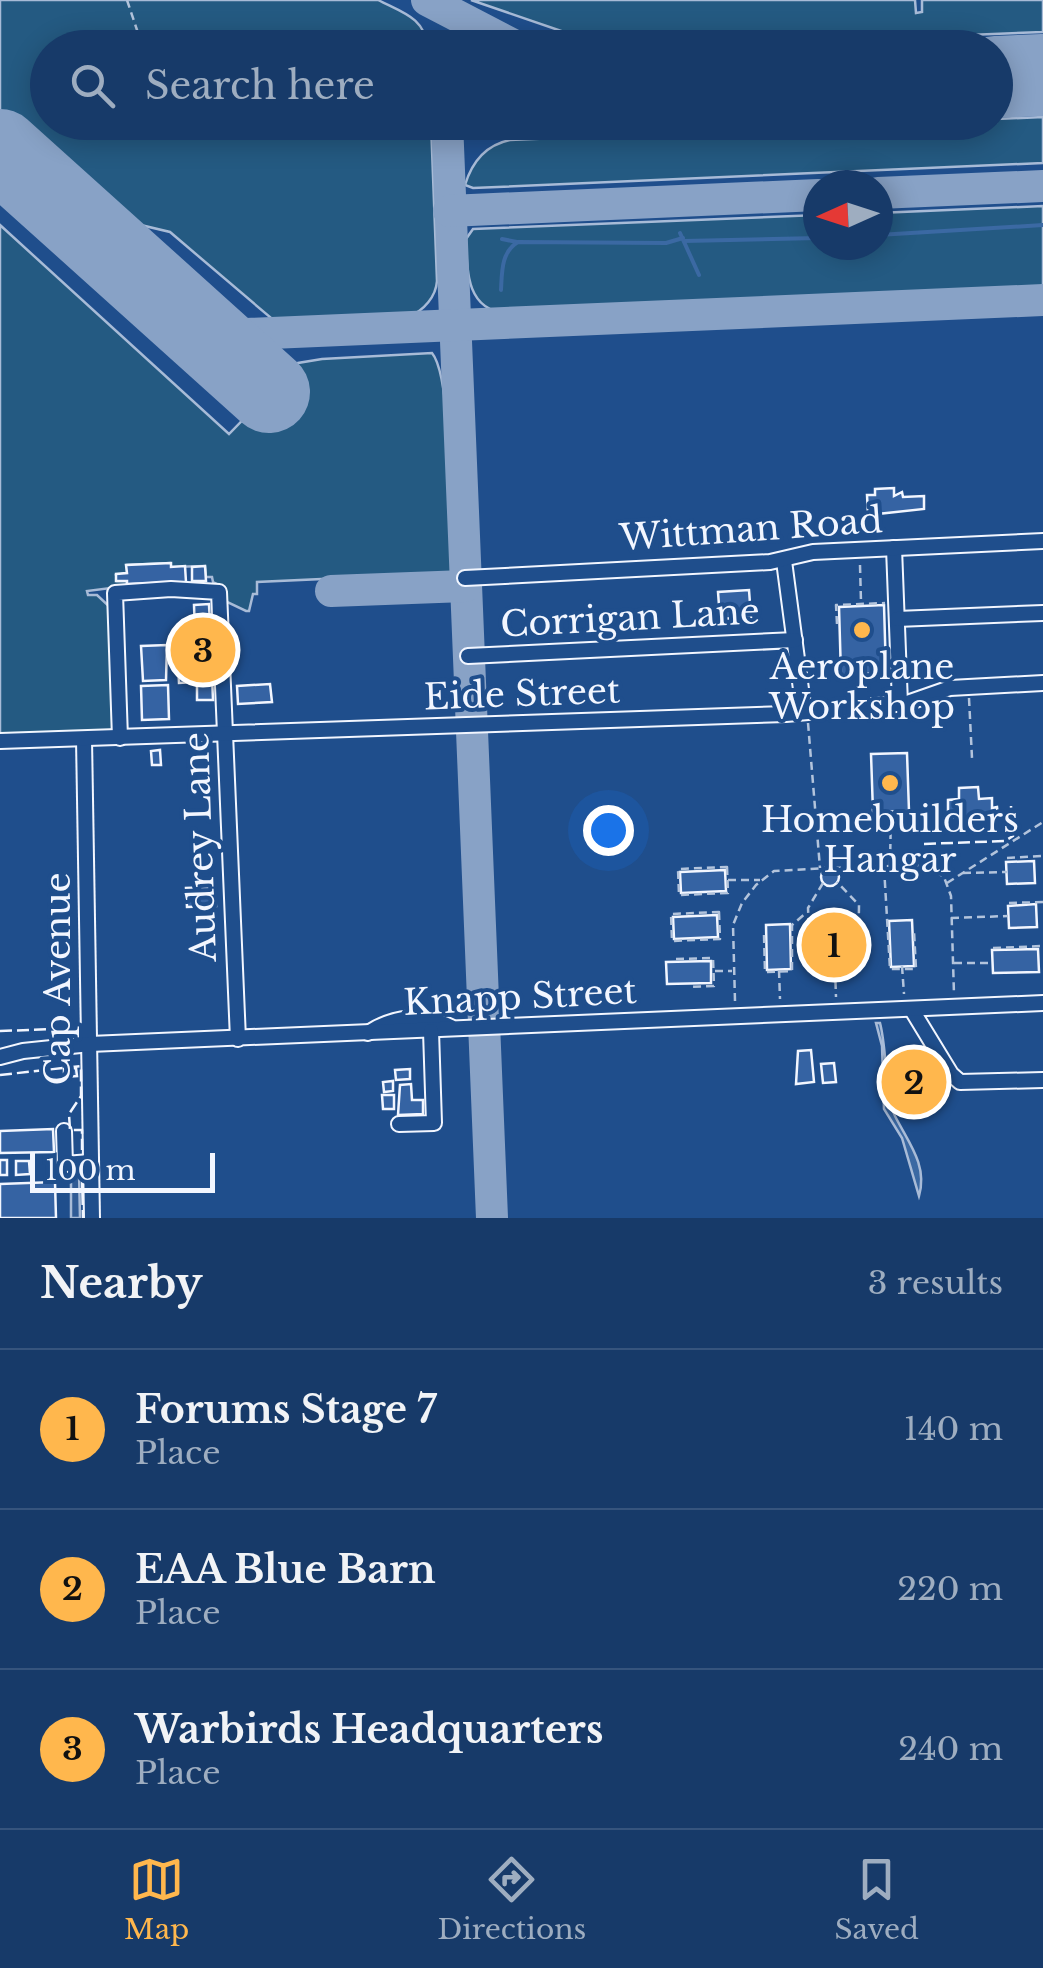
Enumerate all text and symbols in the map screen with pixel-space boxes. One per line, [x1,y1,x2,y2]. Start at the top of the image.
search box [30,30,1013,140]
icon: search [65,58,120,113]
text: Search here [145,62,375,109]
north arrow [803,170,893,260]
street label: Wittman Road [617,498,884,559]
street label: Corrigan Lane [499,589,761,646]
pin: 3 [170,612,236,688]
marker: Aeroplane Workshop [851,619,873,641]
place label: Aeroplane Workshop [768,645,955,728]
street label: Eide Street [423,669,621,718]
street label: Audrey Lane [174,731,225,964]
marker: Homebuilders Hangar [879,772,901,794]
place label: Homebuilders Hangar [761,798,1019,881]
your location [583,805,634,856]
street label: Cap Avenue [36,872,79,1086]
pin: 1 [802,908,866,982]
street label: Knapp Street [402,969,638,1024]
pin: 2 [882,1044,946,1120]
scale bar [30,1148,215,1192]
text: 100 m [45,1153,136,1188]
text: Nearby [40,1257,203,1309]
text: 3 results [868,1263,1003,1303]
text: Forums Stage 7 [135,1386,437,1433]
text: 1 [66,1409,79,1449]
text: 140 m [904,1409,1003,1449]
text: Place [135,1433,221,1473]
text: EAA Blue Barn [135,1546,436,1593]
text: 2 [62,1569,83,1609]
text: 220 m [897,1569,1003,1609]
text: Place [135,1593,221,1633]
text: Warbirds Headquarters [135,1706,604,1753]
text: 3 [62,1729,83,1769]
text: 240 m [898,1729,1003,1769]
text: Place [135,1753,221,1793]
tab: Map [124,1852,189,1947]
tab: Directions [437,1852,586,1947]
tab: Saved [834,1852,919,1947]

